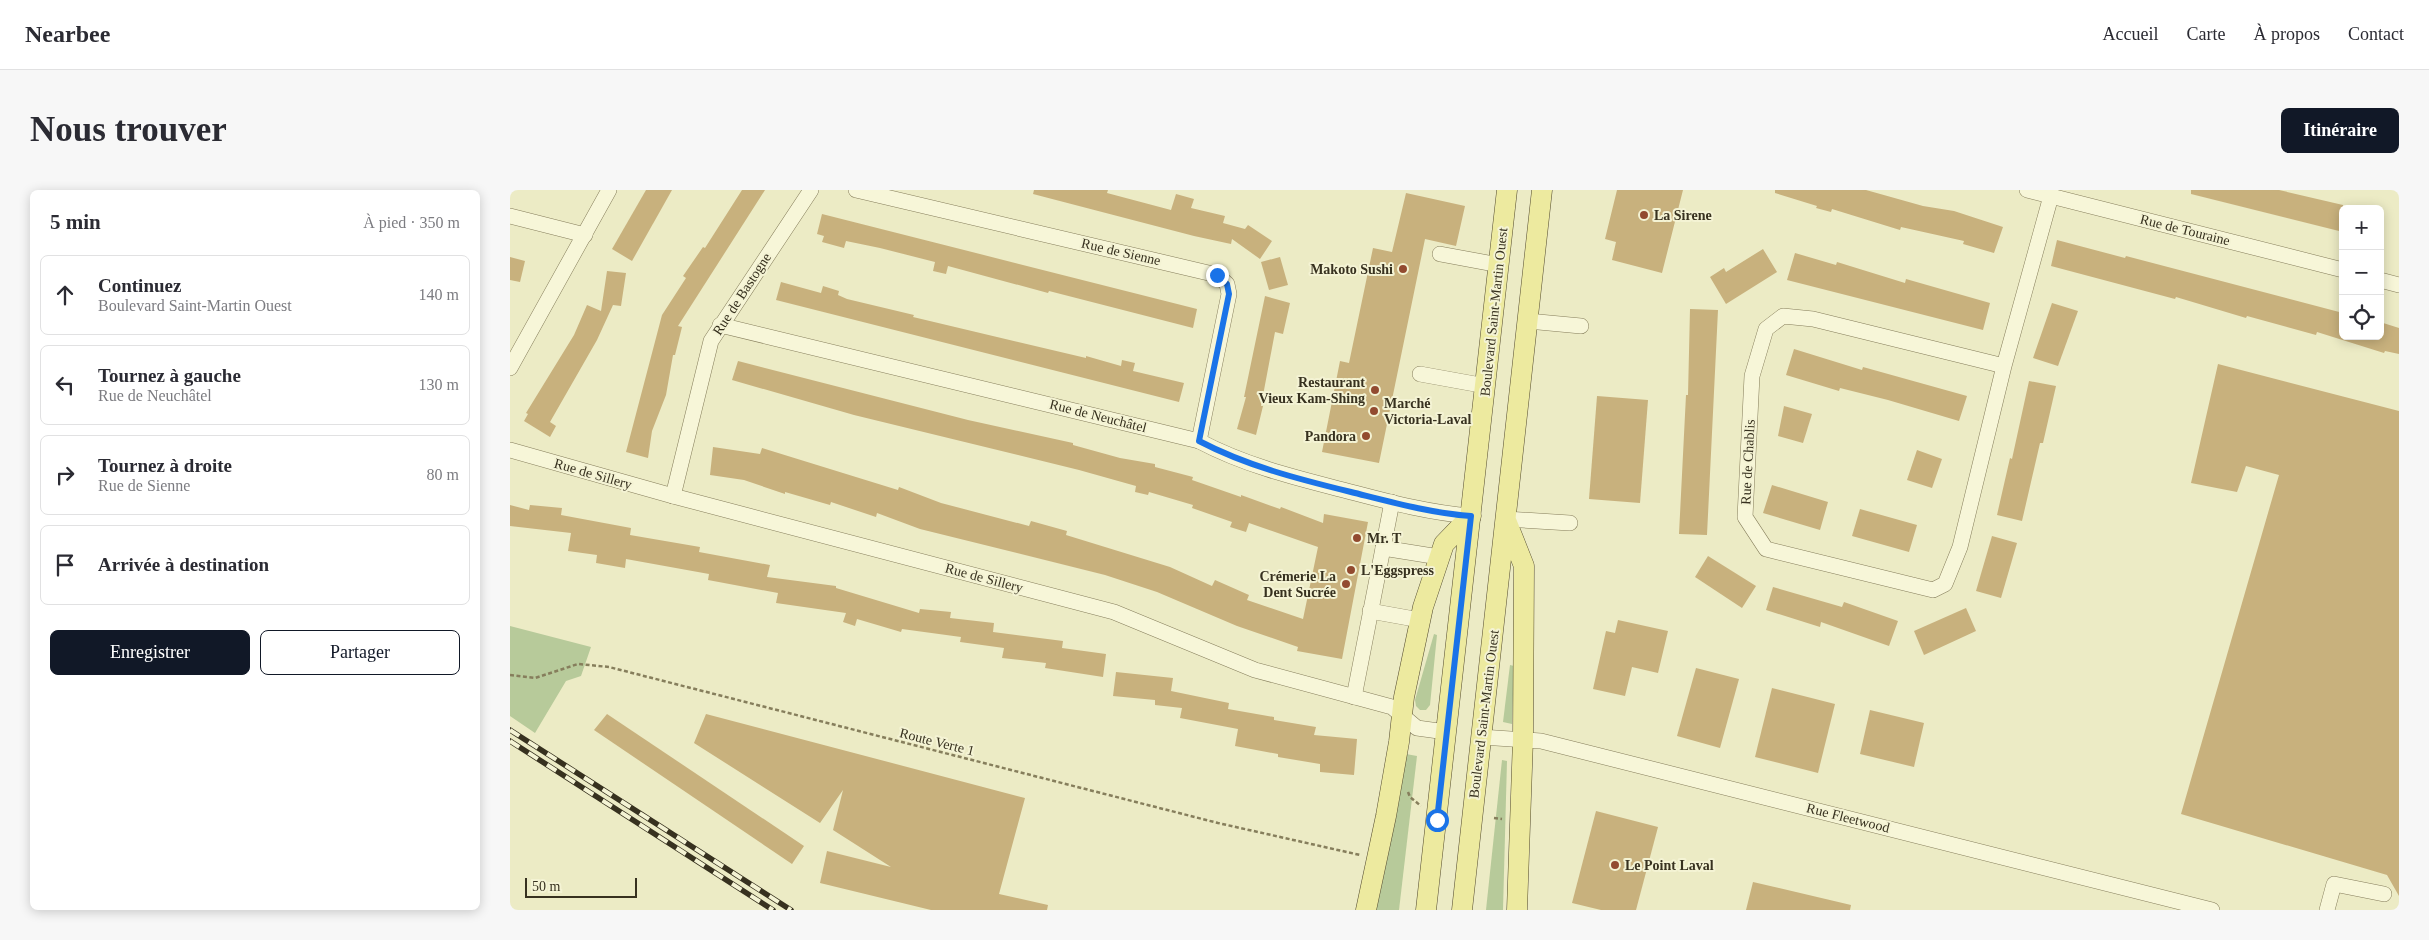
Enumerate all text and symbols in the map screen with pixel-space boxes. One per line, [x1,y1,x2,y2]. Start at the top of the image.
text: Nearbee [25,21,110,47]
text: Accueil [2103,24,2159,44]
text: Carte [2187,24,2226,44]
text: À propos [2254,24,2320,44]
text: Contact [2348,24,2404,44]
button: Itinéraire [2281,108,2399,153]
text: Nous trouver [30,110,227,149]
map controls [2339,205,2384,340]
button: + [2339,205,2384,250]
place label: La Sirene [1654,208,1712,223]
marker: La Sirene [1638,209,1650,221]
text: 5 min [50,210,101,234]
street label: Rue de Touraine [2139,212,2231,248]
text: À pied · 350 m [363,214,460,231]
street label: Boulevard Saint-Martin Ouest [1478,227,1510,397]
street label: Rue de Sienne [1080,236,1162,268]
street label: Rue de Bastogne [710,250,774,338]
button: − [2339,250,2384,295]
place label: Makoto Sushi [1310,262,1393,277]
marker: Makoto Sushi [1397,263,1409,275]
route end [1206,264,1229,287]
text: Continuez [98,275,181,296]
icon: ahead [51,281,79,309]
text: 140 m [419,286,459,303]
button: locate [2339,295,2384,340]
text: Boulevard Saint-Martin Ouest [98,297,292,314]
text: Tournez à gauche [98,365,241,386]
icon: left [51,371,79,399]
place label: Restaurant Vieux Kam-Shing [1259,375,1365,406]
text: 130 m [419,376,459,393]
marker: Restaurant Vieux Kam-Shing [1369,384,1381,396]
text: Rue de Neuchâtel [98,387,212,404]
place label: Marché Victoria-Laval [1384,396,1471,427]
street label: Rue de Neuchâtel [1048,397,1148,435]
marker: Marché Victoria-Laval [1368,405,1380,417]
street label: Rue de Chablis [1738,419,1758,505]
place label: Pandora [1305,429,1356,444]
marker: Pandora [1360,430,1372,442]
text: Tournez à droite [98,455,232,476]
street label: Rue de Sillery [552,456,634,492]
icon: right [51,461,79,489]
text: 80 m [427,466,459,483]
text: Rue de Sienne [98,477,190,494]
place label: Mr. T [1367,531,1402,546]
marker: Mr. T [1351,532,1363,544]
icon: arrive [51,551,79,579]
text: Arrivée à destination [98,554,269,575]
street label: Rue de Sillery [943,560,1025,596]
place label: L'Eggspress [1361,563,1434,578]
marker: L'Eggspress [1345,564,1357,576]
place label: Crémerie La Dent Sucrée [1259,569,1336,600]
marker: Crémerie La Dent Sucrée [1340,578,1352,590]
street label: Boulevard Saint-Martin Ouest [1466,629,1502,799]
button: Enregistrer [50,630,250,675]
button: Partager [260,630,460,675]
street label: Route Verte 1 [898,725,976,759]
street label: Rue Fleetwood [1805,800,1891,836]
route start [1426,809,1449,832]
place label: Le Point Laval [1625,858,1714,873]
marker: Le Point Laval [1609,859,1621,871]
scale bar [525,875,638,898]
text: 50 m [532,879,560,894]

